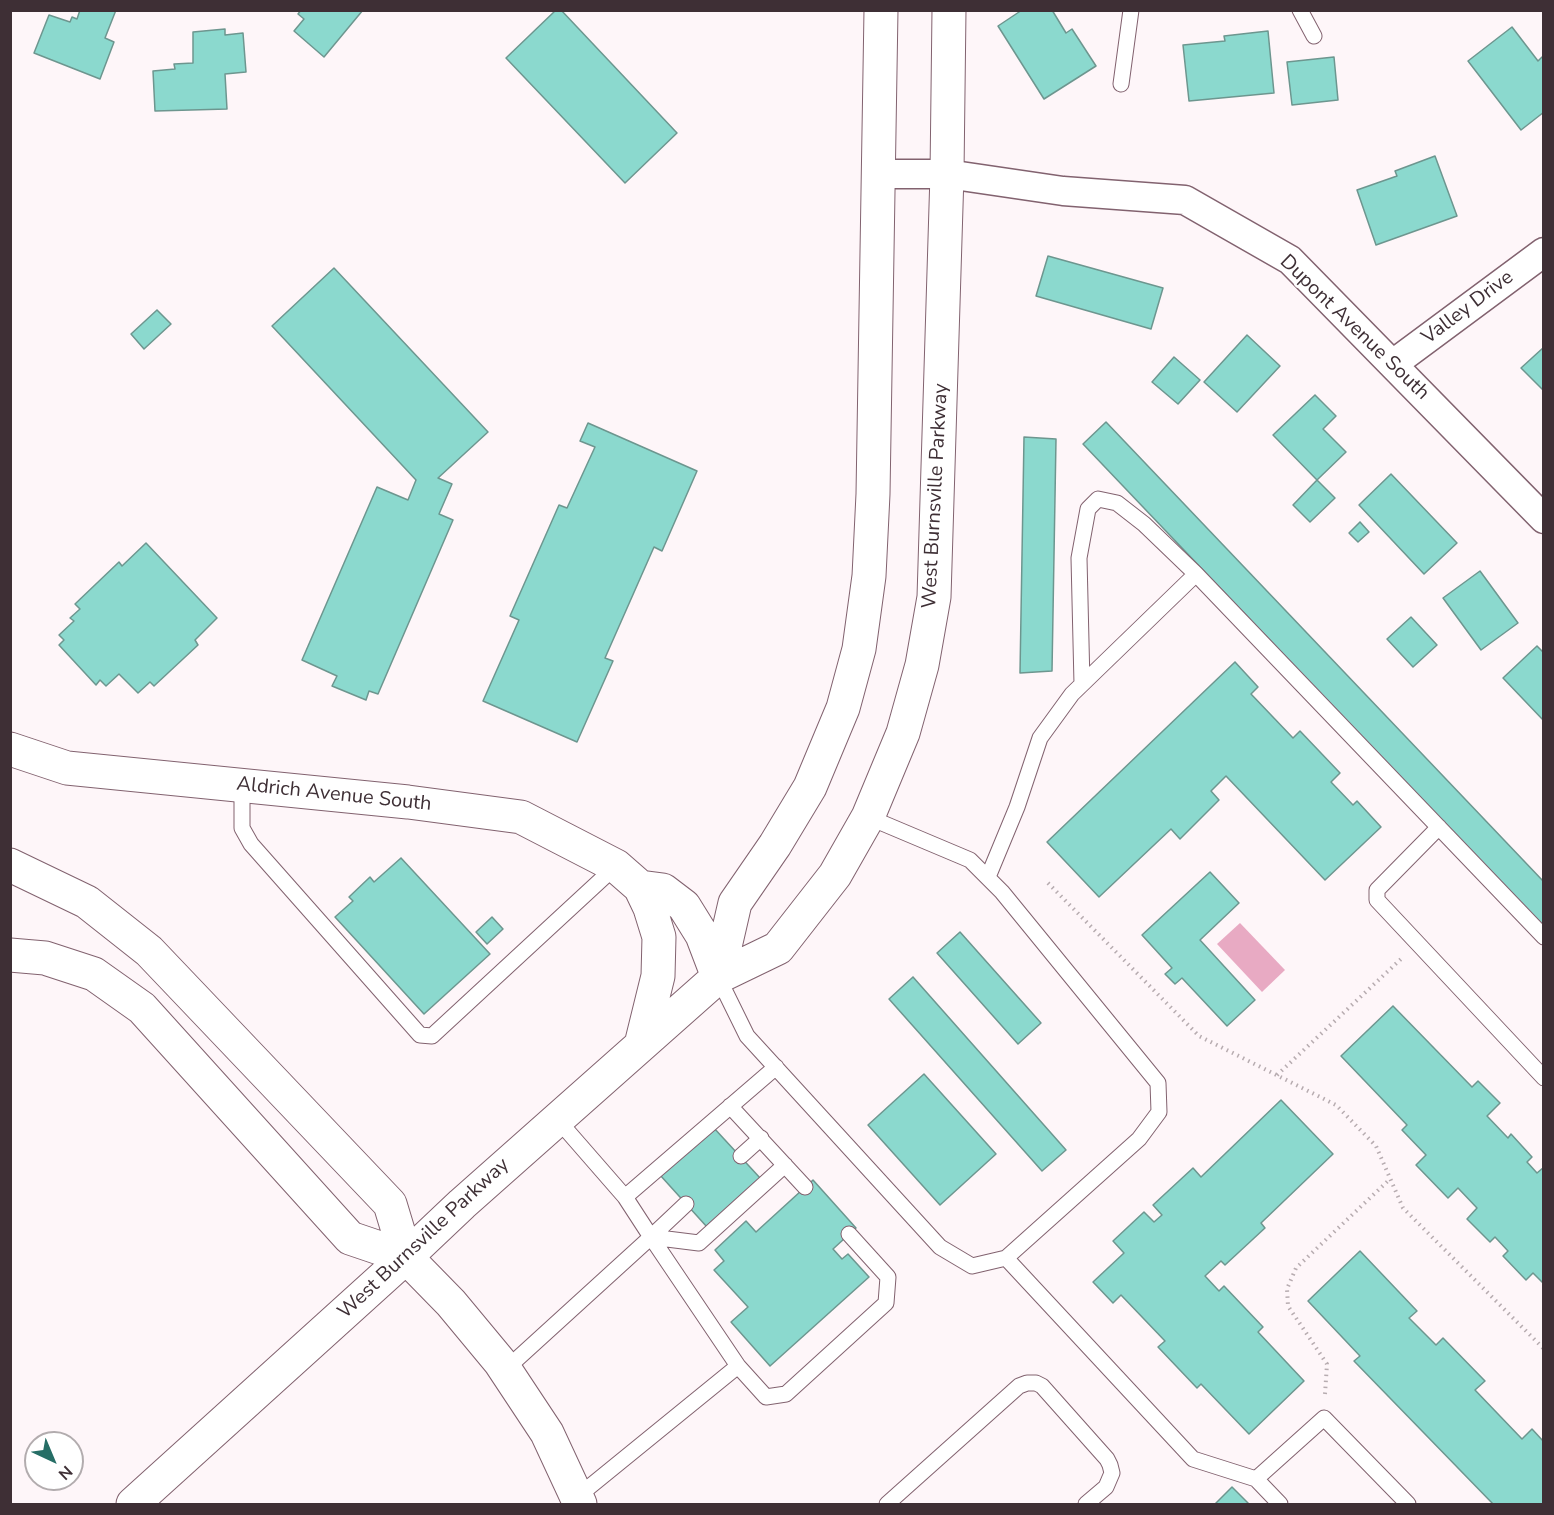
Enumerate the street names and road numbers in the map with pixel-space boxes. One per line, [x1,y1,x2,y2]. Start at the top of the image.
street label: Dupont Avenue South [1274,250,1434,406]
street label: Valley Drive [1418,266,1518,350]
street label: West Burnsville Parkway [918,383,954,609]
street label: Aldrich Avenue South [235,773,433,817]
street label: West Burnsville Parkway [333,1153,515,1325]

